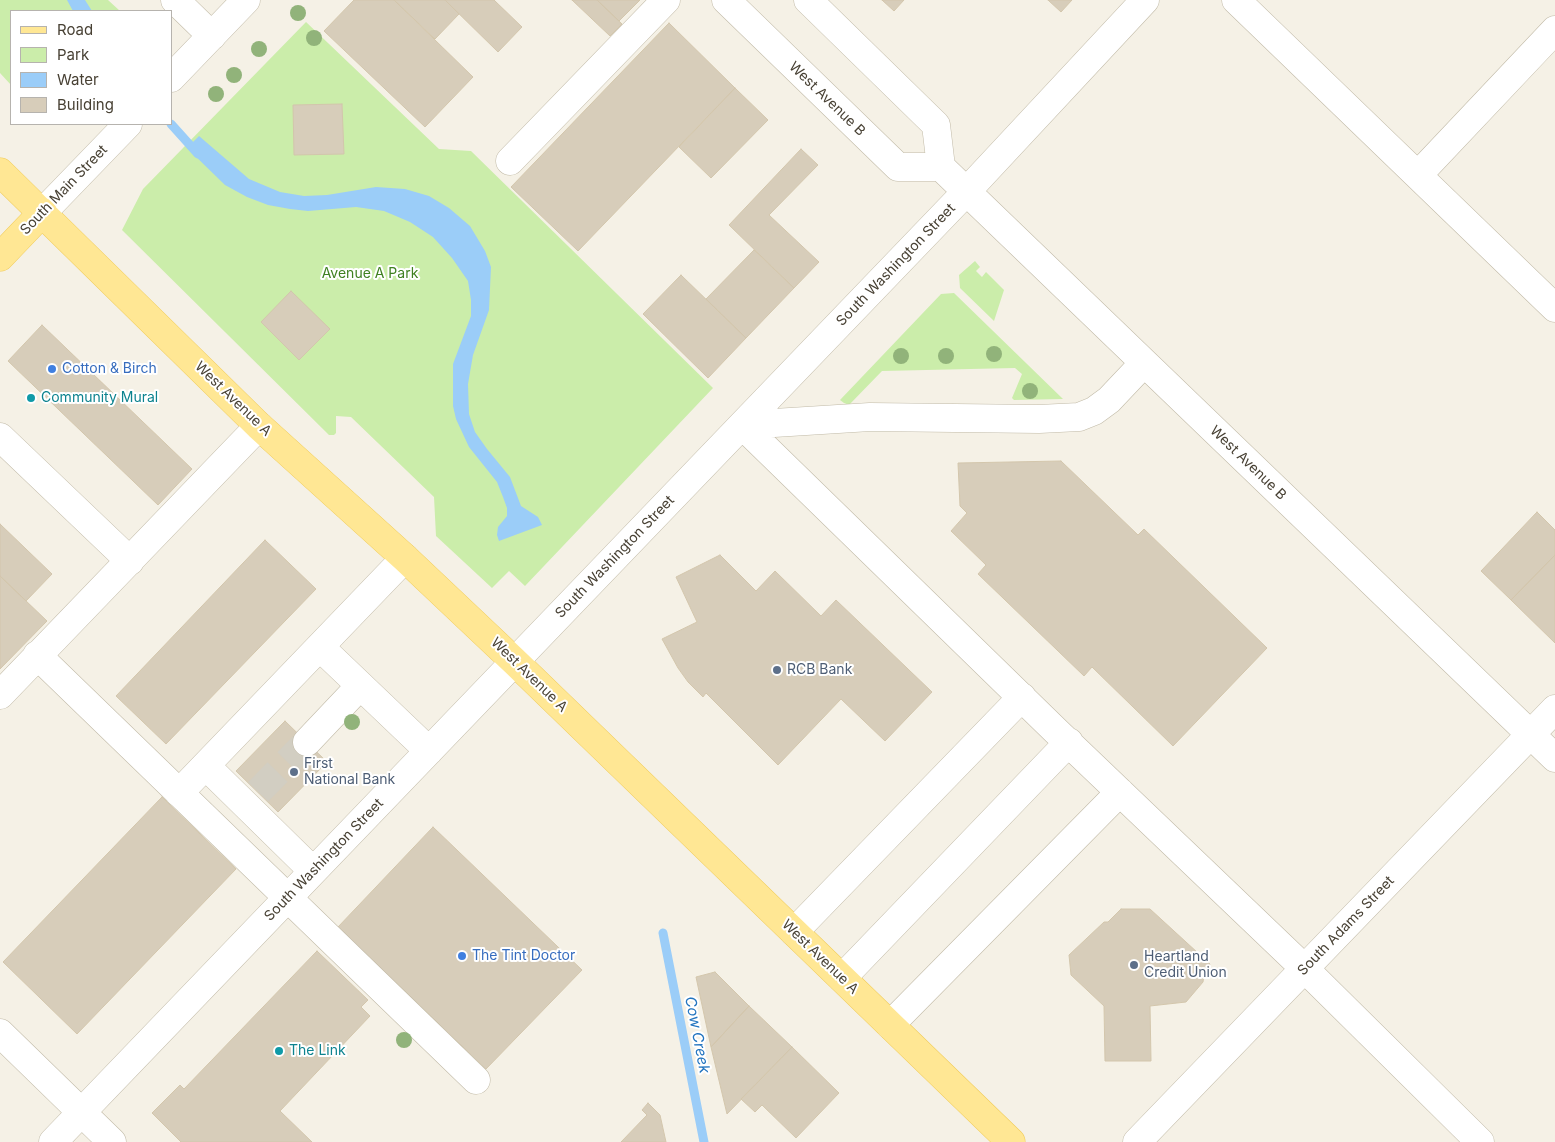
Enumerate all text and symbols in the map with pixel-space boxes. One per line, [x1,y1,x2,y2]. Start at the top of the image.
legend [10,10,172,125]
text: Road [57,20,93,39]
text: Park [57,45,89,64]
street label: West Avenue B [785,58,869,140]
text: Water [57,70,99,89]
text: Building [57,95,114,114]
street label: South Main Street [17,142,111,238]
street label: South Washington Street [833,200,959,330]
park label: Avenue A Park [322,266,418,282]
street label: West Avenue A [191,358,275,440]
place label: Cotton & Birch [62,361,157,377]
marker: Cotton & Birch [46,363,58,375]
place label: Community Mural [41,390,158,406]
marker: Community Mural [25,392,37,404]
street label: West Avenue B [1206,422,1290,504]
street label: South Washington Street [552,492,678,622]
street label: West Avenue A [487,634,571,716]
place label: RCB Bank [787,662,852,678]
marker: RCB Bank [771,664,783,676]
place label: First National Bank [304,756,395,789]
marker: First National Bank [288,766,300,778]
street label: South Washington Street [261,795,387,925]
street label: South Adams Street [1294,873,1398,979]
street label: West Avenue A [778,916,862,998]
place label: The Tint Doctor [472,948,575,964]
place label: Heartland Credit Union [1144,949,1227,982]
marker: The Tint Doctor [456,950,468,962]
marker: Heartland Credit Union [1128,959,1140,971]
water label: Cow Creek [681,995,713,1075]
place label: The Link [289,1043,346,1059]
marker: The Link [273,1045,285,1057]

